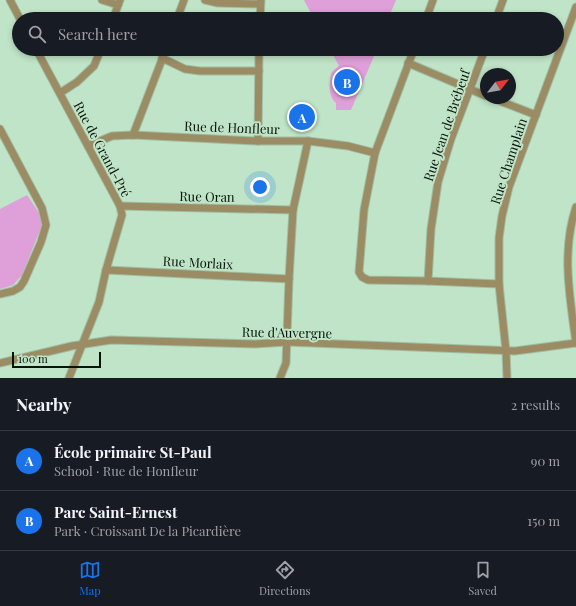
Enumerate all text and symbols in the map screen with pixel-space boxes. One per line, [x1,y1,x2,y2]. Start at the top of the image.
search box [12,12,564,56]
icon: search [26,23,48,45]
text: Search here [58,24,137,44]
street label: Rue Jean de Brébeuf [419,65,474,183]
pin: B [334,67,360,97]
north arrow [480,68,516,104]
street label: Rue de Grand-Pré [71,98,136,200]
pin: A [289,102,315,132]
street label: Rue Champlain [486,115,530,206]
street label: Rue de Honfleur [184,117,280,137]
your location [250,177,270,197]
street label: Rue Oran [179,187,235,205]
street label: Rue Morlaix [162,252,234,272]
street label: Rue d'Auvergne [242,323,333,341]
scale bar [12,350,101,369]
text: 100 m [18,351,48,366]
text: Nearby [16,393,71,415]
text: 2 results [511,396,560,413]
text: École primaire St-Paul [54,442,212,462]
text: A [25,452,33,469]
text: 90 m [531,452,560,469]
text: School · Rue de Honfleur [54,462,198,479]
text: Parc Saint-Ernest [54,502,177,522]
text: B [25,512,33,529]
text: 150 m [527,512,560,529]
text: Park · Croissant De la Picardière [54,522,241,539]
tab: Map [79,559,101,598]
tab: Directions [259,559,310,598]
tab: Saved [468,559,497,598]

